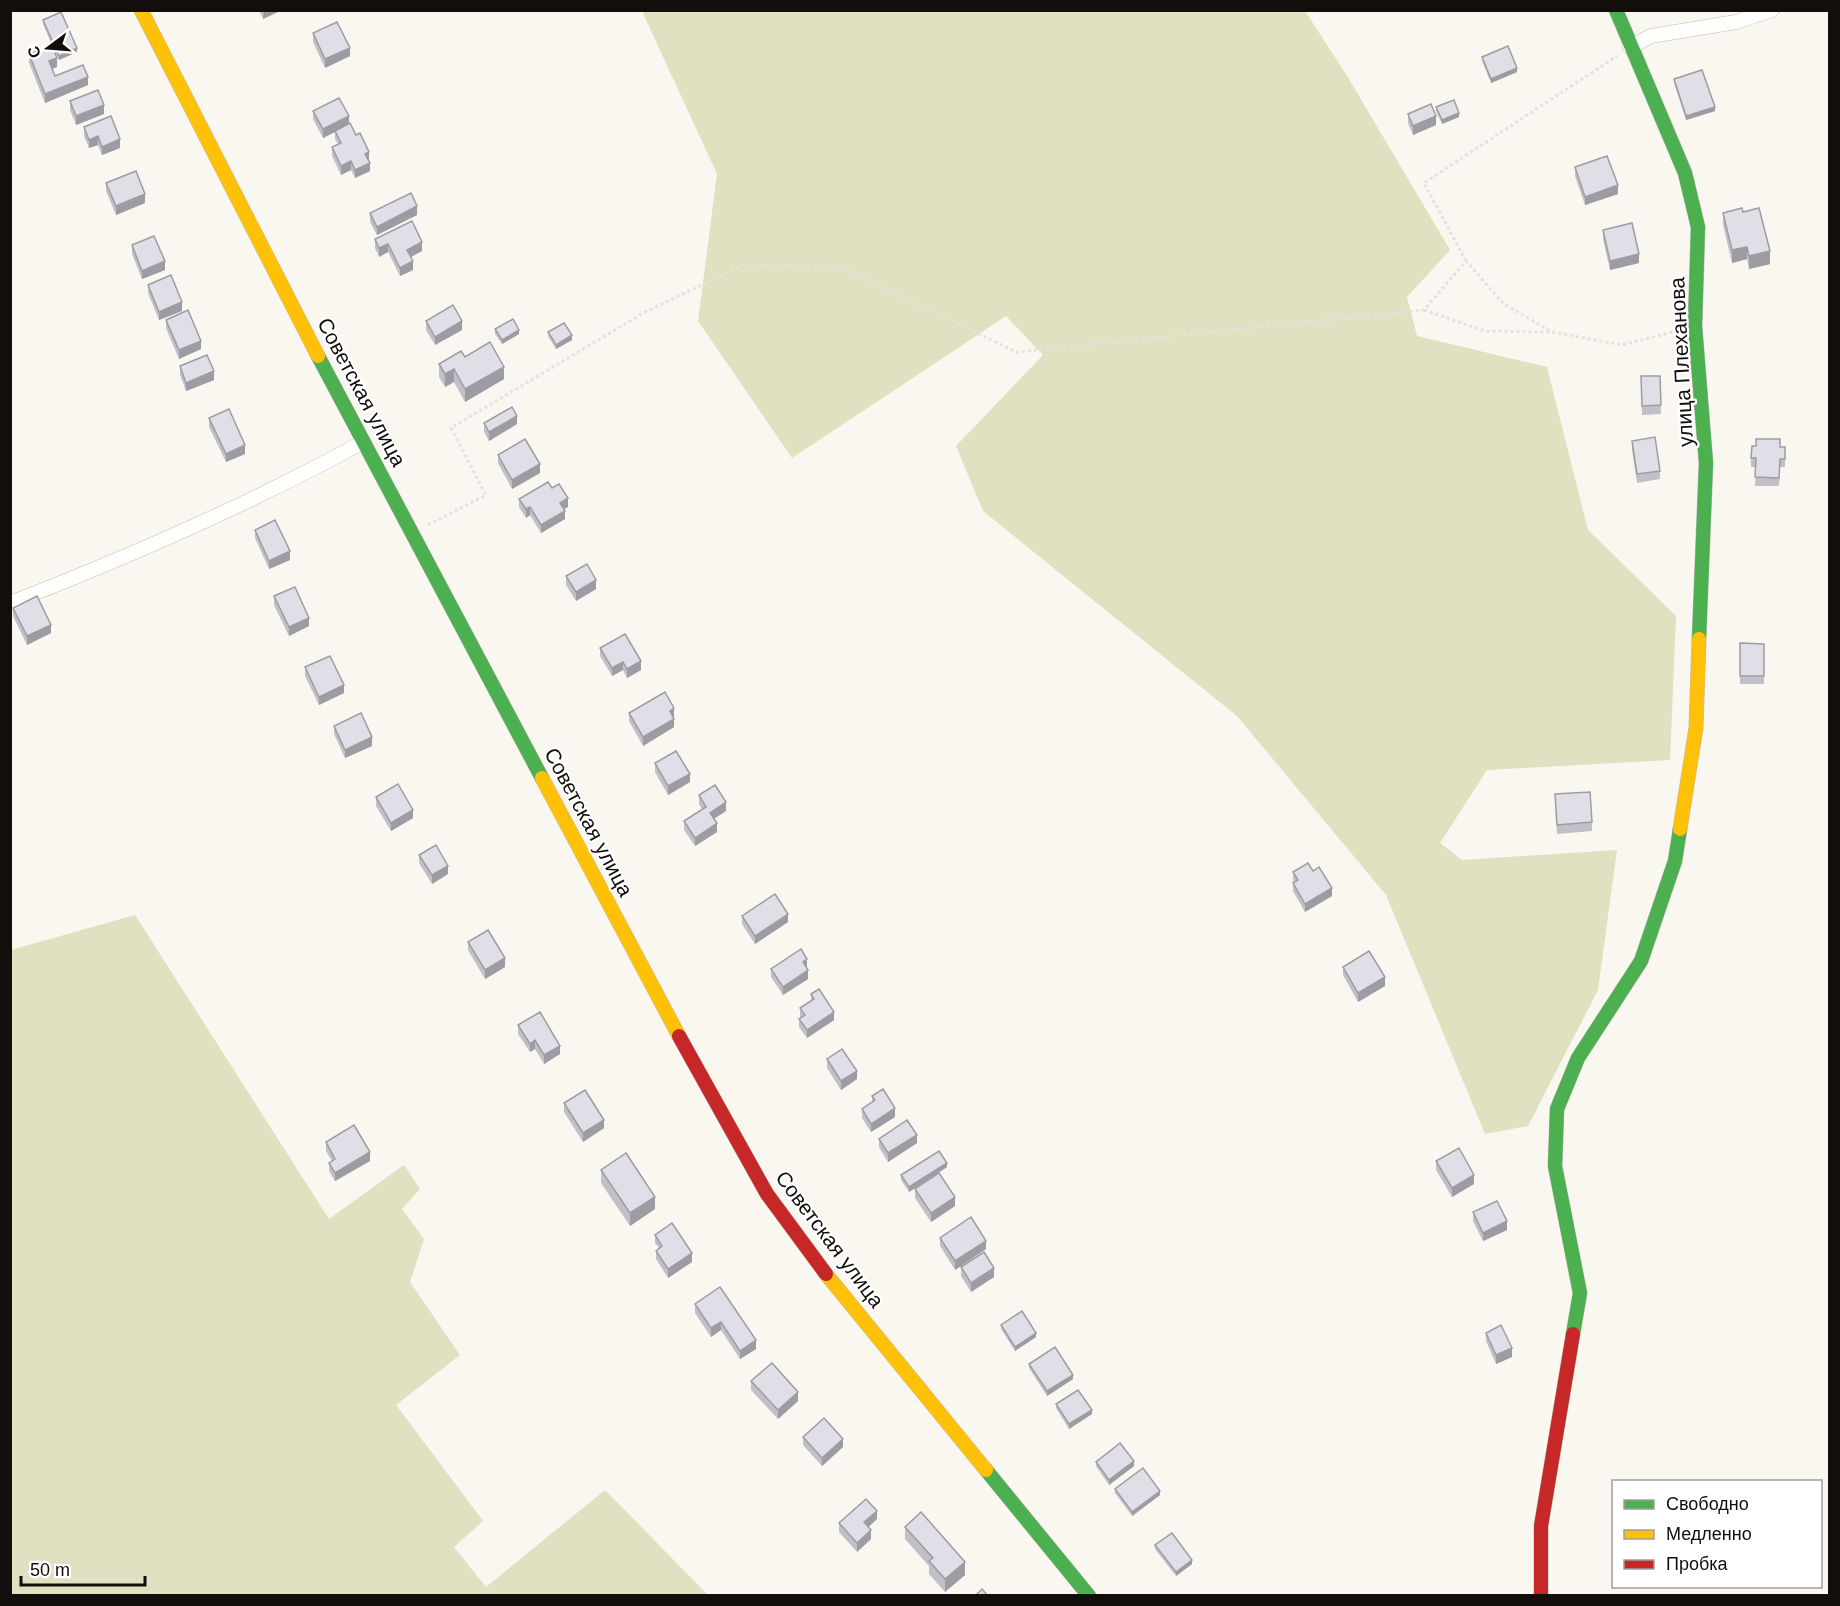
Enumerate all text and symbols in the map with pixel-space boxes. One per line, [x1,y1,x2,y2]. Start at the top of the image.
north arrow [18,18,78,78]
text: С [24,44,44,60]
street label: улица Плеханова [1665,276,1697,447]
street label: Советская улица [313,314,411,470]
street label: Советская улица [540,744,638,900]
street label: Советская улица [771,1166,889,1312]
legend [1612,1480,1822,1588]
text: Свободно [1666,1494,1749,1514]
text: Медленно [1666,1524,1752,1544]
scale bar [21,1549,146,1587]
text: Пробка [1666,1554,1729,1574]
text: 50 m [30,1560,70,1580]

